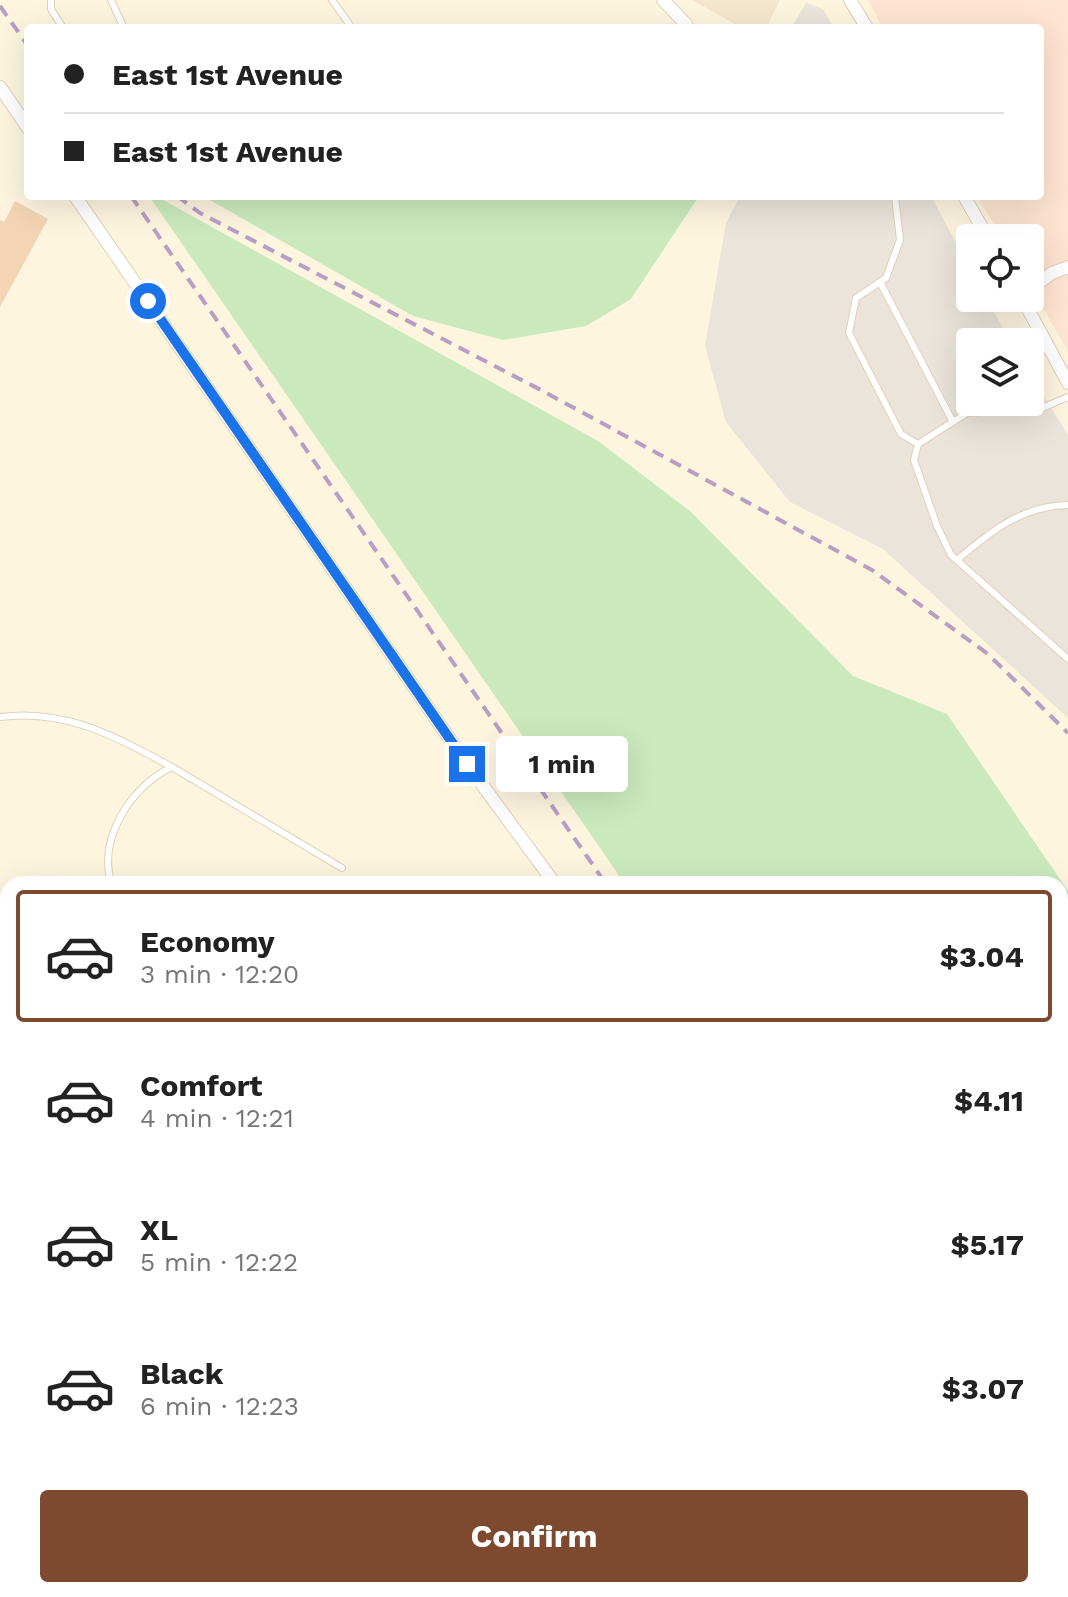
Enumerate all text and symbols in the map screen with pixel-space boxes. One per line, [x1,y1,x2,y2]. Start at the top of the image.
text: East 1st Avenue [112,57,343,92]
text: East 1st Avenue [112,134,343,169]
map controls [956,224,1044,416]
button: locate [956,224,1044,312]
route start [130,283,166,319]
button: layers [956,328,1044,416]
callout: 1 min [495,736,627,792]
route end [449,746,485,782]
text: 1 min [529,749,595,779]
icon: car [44,920,116,992]
text: Economy [140,924,275,959]
text: $3.04 [940,939,1024,974]
text: 3 min · 12:20 [140,959,299,989]
icon: car [44,1064,116,1136]
text: Comfort [140,1068,262,1103]
text: $4.11 [954,1083,1024,1118]
text: 4 min · 12:21 [140,1103,294,1133]
icon: car [44,1208,116,1280]
text: XL [140,1212,178,1247]
text: $5.17 [950,1227,1024,1262]
text: 5 min · 12:22 [140,1247,298,1277]
icon: car [44,1352,116,1424]
text: Black [140,1356,224,1391]
text: $3.07 [942,1371,1024,1406]
text: 6 min · 12:23 [140,1391,299,1421]
button: Confirm [40,1490,1028,1582]

